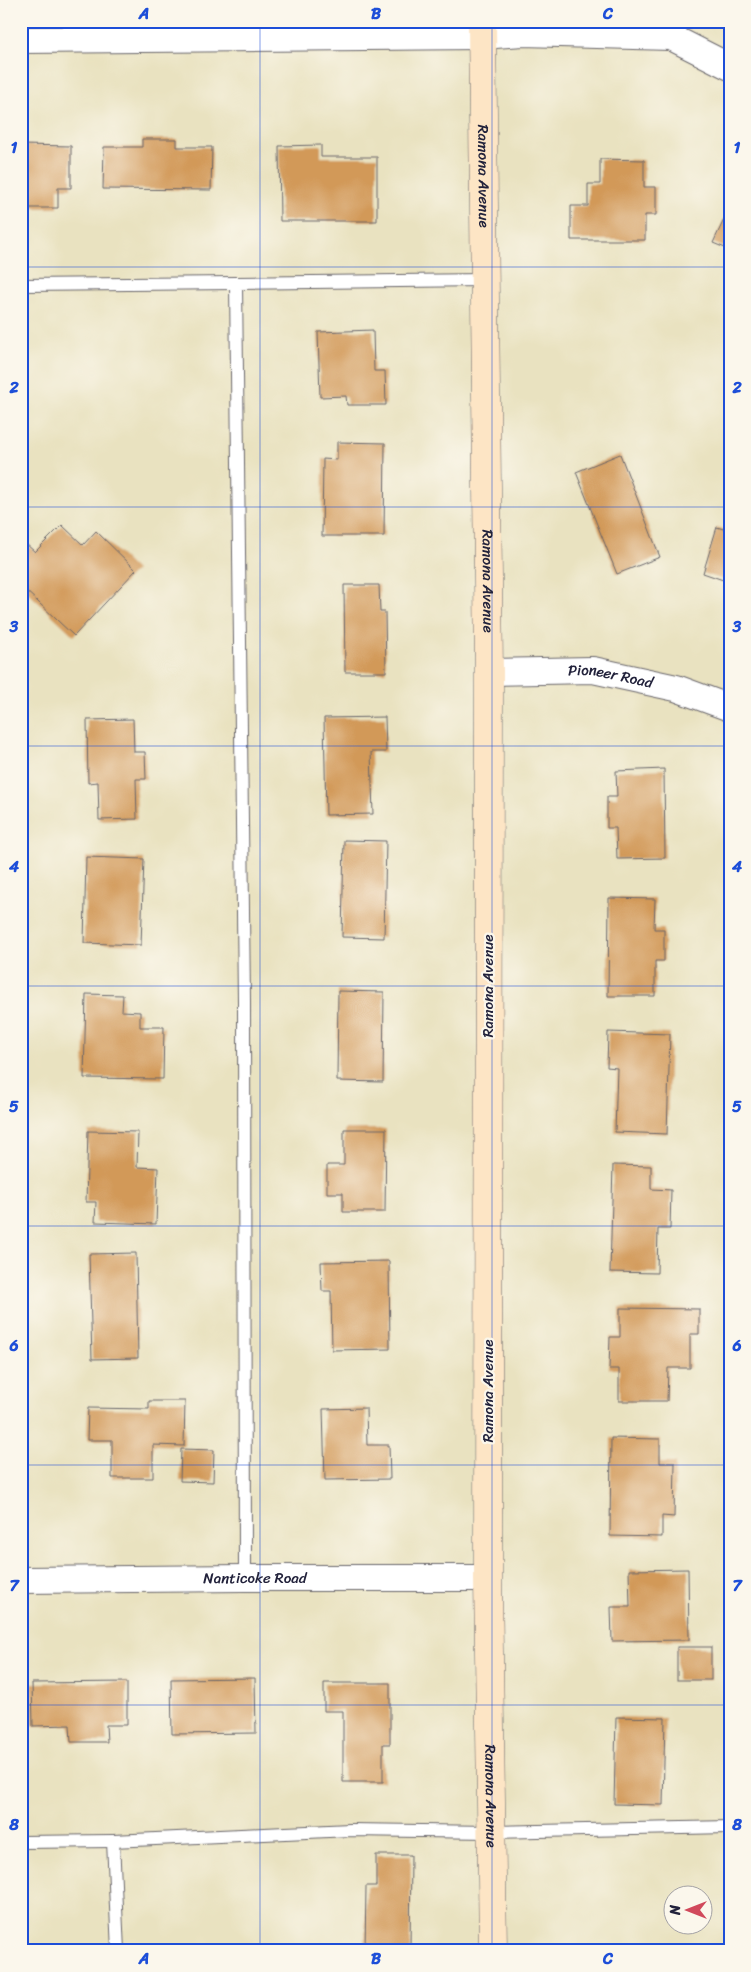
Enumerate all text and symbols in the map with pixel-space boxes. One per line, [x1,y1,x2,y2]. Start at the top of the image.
text: A [138,0,149,28]
text: B [371,0,382,28]
text: C [602,0,614,28]
street label: Ramona Avenue [470,124,497,228]
text: 1 [11,133,18,162]
text: 1 [734,133,741,162]
text: 2 [8,373,19,402]
text: 2 [731,373,742,402]
street label: Ramona Avenue [474,529,502,633]
text: 3 [9,612,19,641]
text: 3 [732,612,742,641]
street label: Pioneer Road [568,657,656,696]
text: 4 [8,852,19,881]
text: 4 [731,852,742,881]
street label: Ramona Avenue [475,934,501,1038]
text: 5 [9,1092,19,1121]
text: 5 [732,1092,742,1121]
text: 6 [8,1331,19,1360]
text: 6 [731,1331,742,1360]
street label: Ramona Avenue [475,1339,501,1443]
street label: Nanticoke Road [203,1565,308,1591]
text: 7 [9,1571,20,1600]
text: 7 [732,1571,743,1600]
street label: Ramona Avenue [477,1744,505,1848]
text: 8 [8,1810,19,1839]
text: 8 [731,1810,742,1839]
north arrow [664,1884,714,1934]
text: N [663,1905,688,1916]
text: A [138,1944,149,1972]
text: B [371,1944,382,1972]
text: C [602,1944,614,1972]

